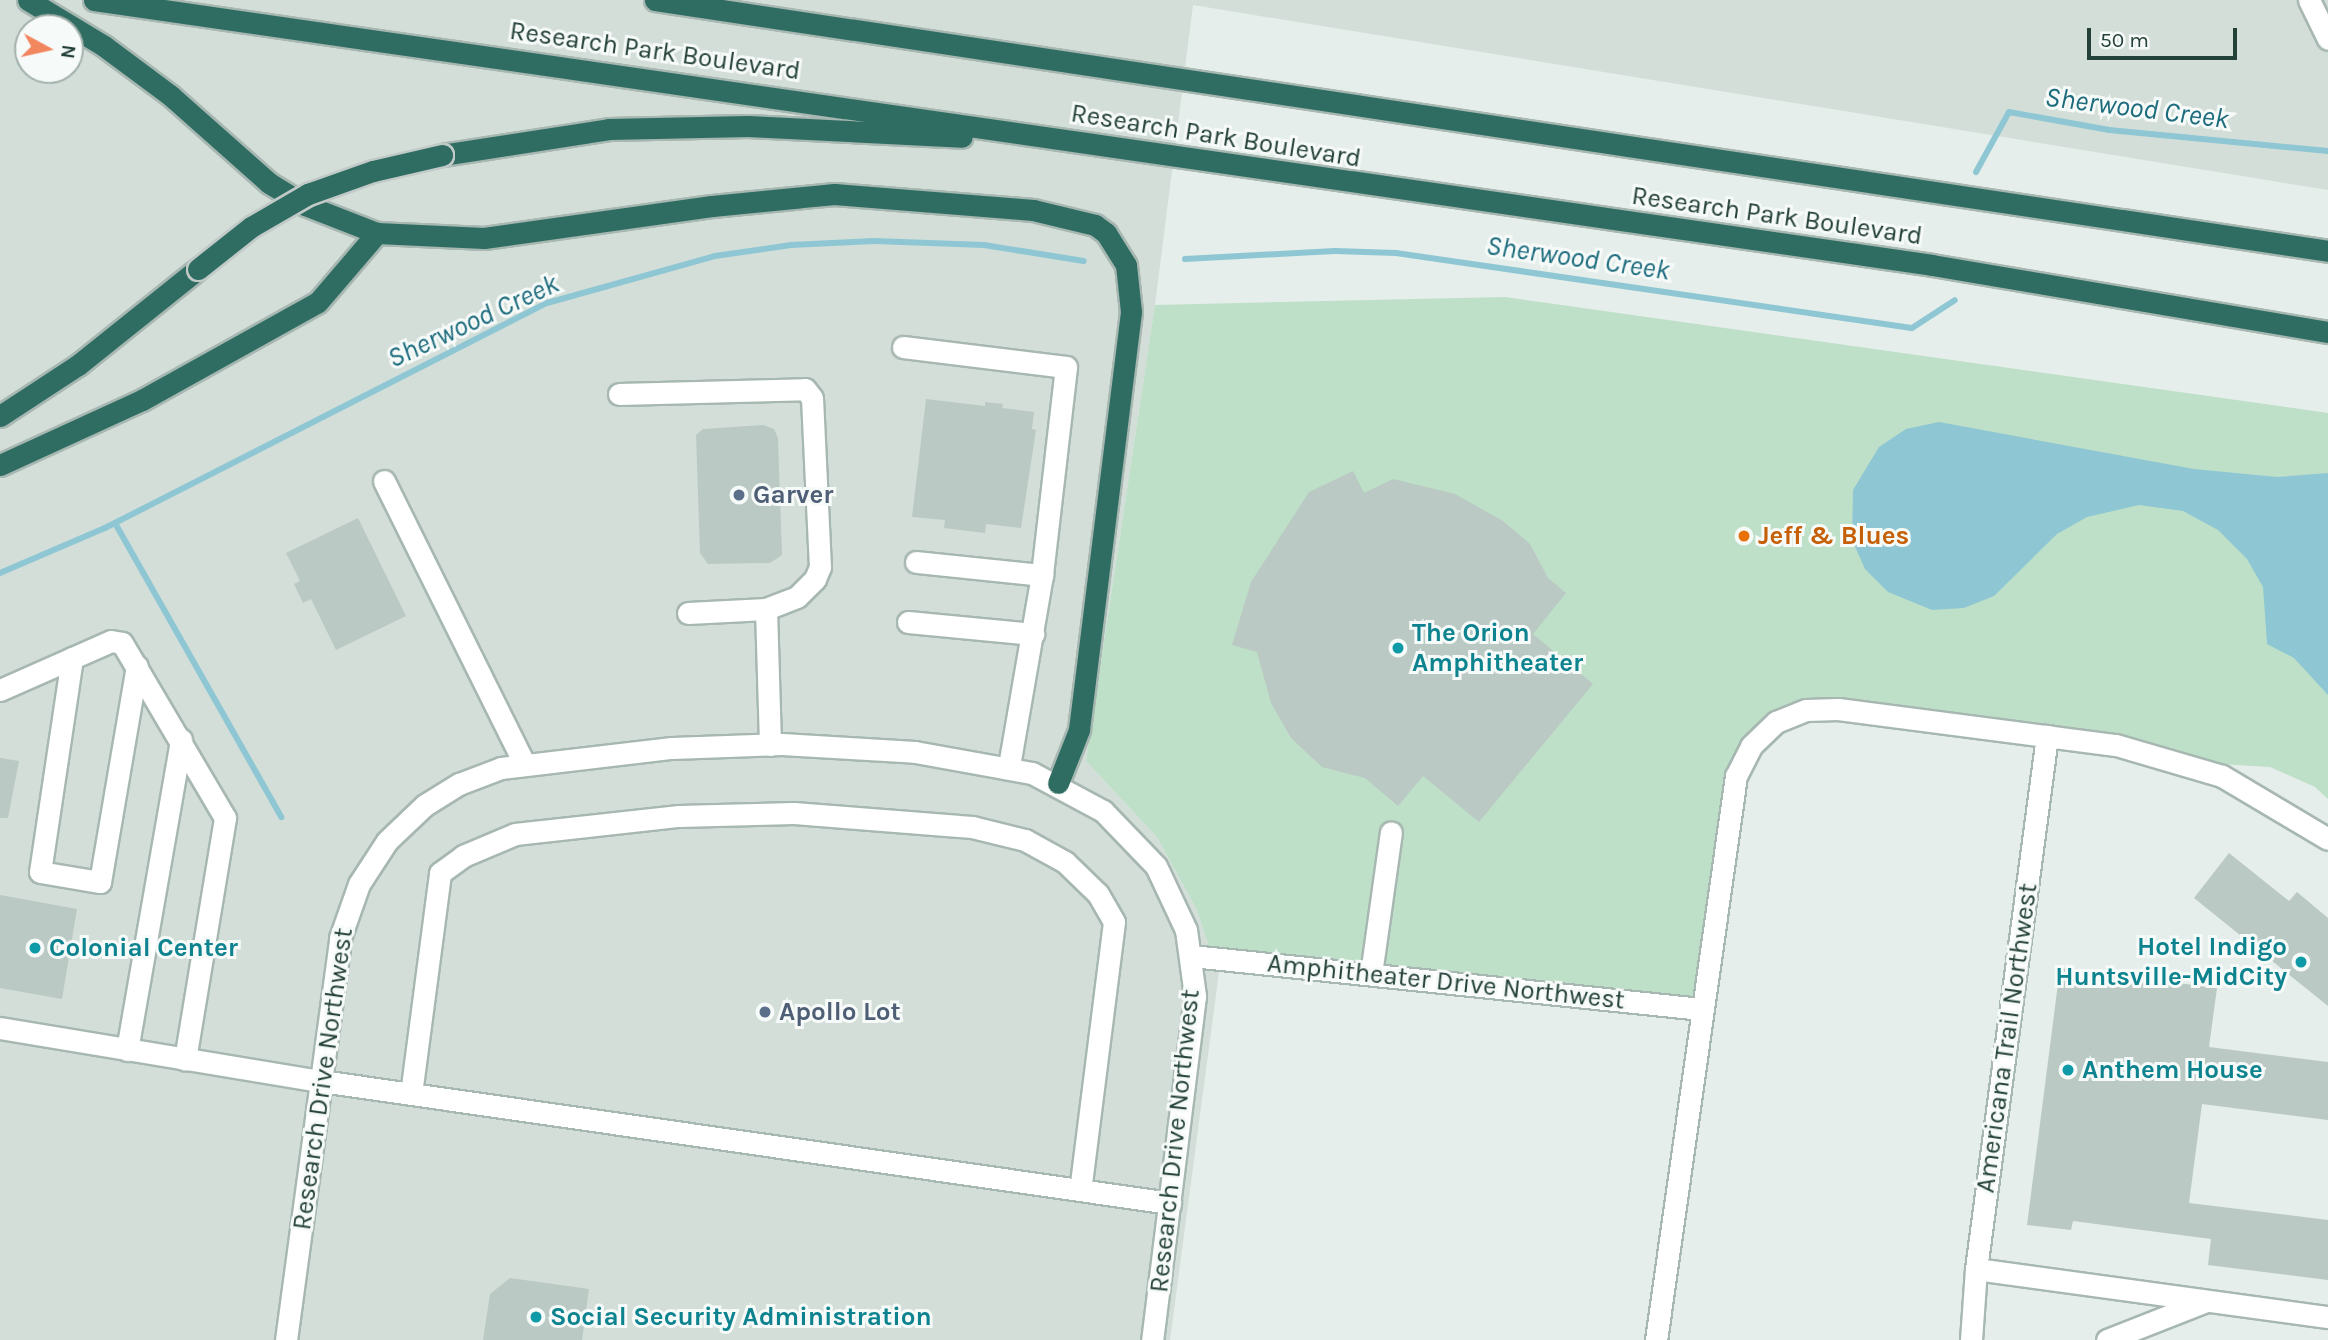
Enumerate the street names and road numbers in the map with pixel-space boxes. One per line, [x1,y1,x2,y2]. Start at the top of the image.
street label: Research Park Boulevard [508,15,802,87]
street label: Research Park Boulevard [1069,98,1363,174]
street label: Research Park Boulevard [1630,180,1924,252]
street label: Americana Trail Northwest [1970,881,2044,1195]
street label: Research Drive Northwest [286,926,360,1232]
street label: Amphitheater Drive Northwest [1266,948,1626,1016]
street label: Research Drive Northwest [1144,988,1206,1294]

